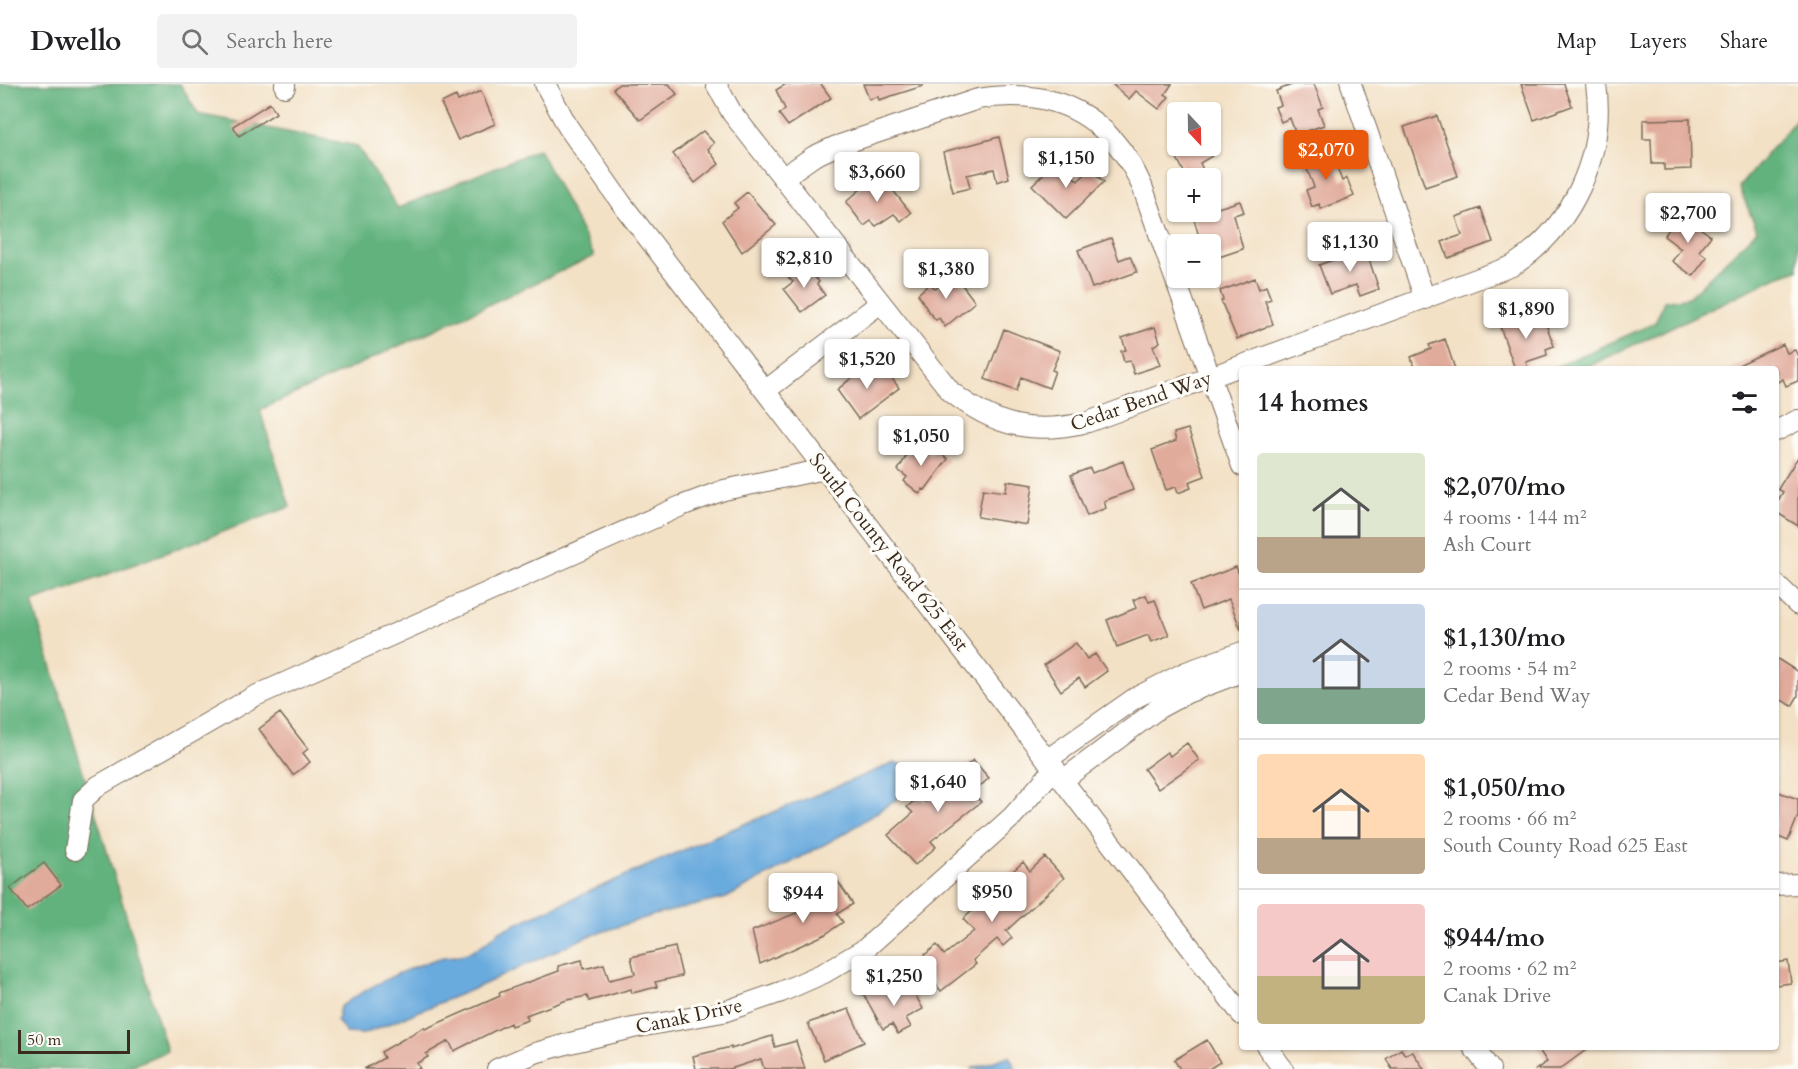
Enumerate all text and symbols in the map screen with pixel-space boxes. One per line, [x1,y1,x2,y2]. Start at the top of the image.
search box [157,14,577,68]
text: Dwello [30,22,121,60]
icon: search [178,25,211,58]
text: Search here [226,26,333,56]
text: Map [1557,27,1597,56]
text: Layers [1630,27,1687,56]
text: Share [1720,27,1768,56]
north arrow [1167,102,1221,156]
map controls [1167,102,1221,288]
pin: $2,070 [1277,130,1375,181]
text: $2,070 [1297,136,1355,163]
pin: $1,150 [1017,138,1115,189]
text: $1,150 [1037,144,1095,171]
pin: $3,660 [828,152,926,203]
text: $3,660 [848,158,906,185]
button: + [1167,168,1221,222]
pin: $2,700 [1639,193,1737,244]
text: $2,700 [1659,199,1717,226]
pin: $1,130 [1301,222,1399,273]
text: $1,130 [1321,228,1379,255]
button: − [1167,234,1221,288]
pin: $2,810 [755,238,853,289]
text: $2,810 [775,244,833,271]
pin: $1,380 [897,249,995,300]
text: $1,380 [917,255,975,282]
pin: $1,890 [1477,289,1575,340]
text: $1,890 [1497,295,1555,322]
pin: $1,520 [818,339,916,390]
text: $1,520 [838,345,896,372]
street label: Cedar Bend Way [1067,364,1216,438]
text: 14 homes [1257,385,1368,420]
icon: filters [1728,386,1761,419]
pin: $1,050 [872,416,970,467]
text: $1,050 [892,422,950,449]
street label: South County Road 625 East [803,447,975,657]
text: $2,070/mo [1443,469,1566,504]
icon: home [1305,477,1377,549]
text: 4 rooms · 144 m² [1443,504,1587,531]
text: Ash Court [1443,531,1531,558]
text: $1,130/mo [1443,620,1566,655]
icon: home [1305,628,1377,700]
text: 2 rooms · 54 m² [1443,655,1576,682]
text: Cedar Bend Way [1443,682,1591,709]
pin: $1,640 [889,762,987,813]
text: $1,640 [909,768,967,795]
text: $1,050/mo [1443,770,1566,805]
icon: home [1305,778,1377,850]
text: 2 rooms · 66 m² [1443,805,1576,832]
text: South County Road 625 East [1443,832,1688,859]
pin: $950 [956,872,1028,923]
pin: $944 [767,873,839,924]
text: $950 [972,878,1012,905]
text: $944 [783,879,823,906]
text: $944/mo [1443,920,1545,955]
icon: home [1305,928,1377,1000]
text: 2 rooms · 62 m² [1443,955,1576,982]
pin: $1,250 [845,956,943,1007]
text: $1,250 [865,962,923,989]
text: Canak Drive [1443,982,1551,1009]
street label: Canak Drive [633,992,745,1040]
scale bar [18,1027,130,1054]
text: 50 m [27,1029,61,1051]

